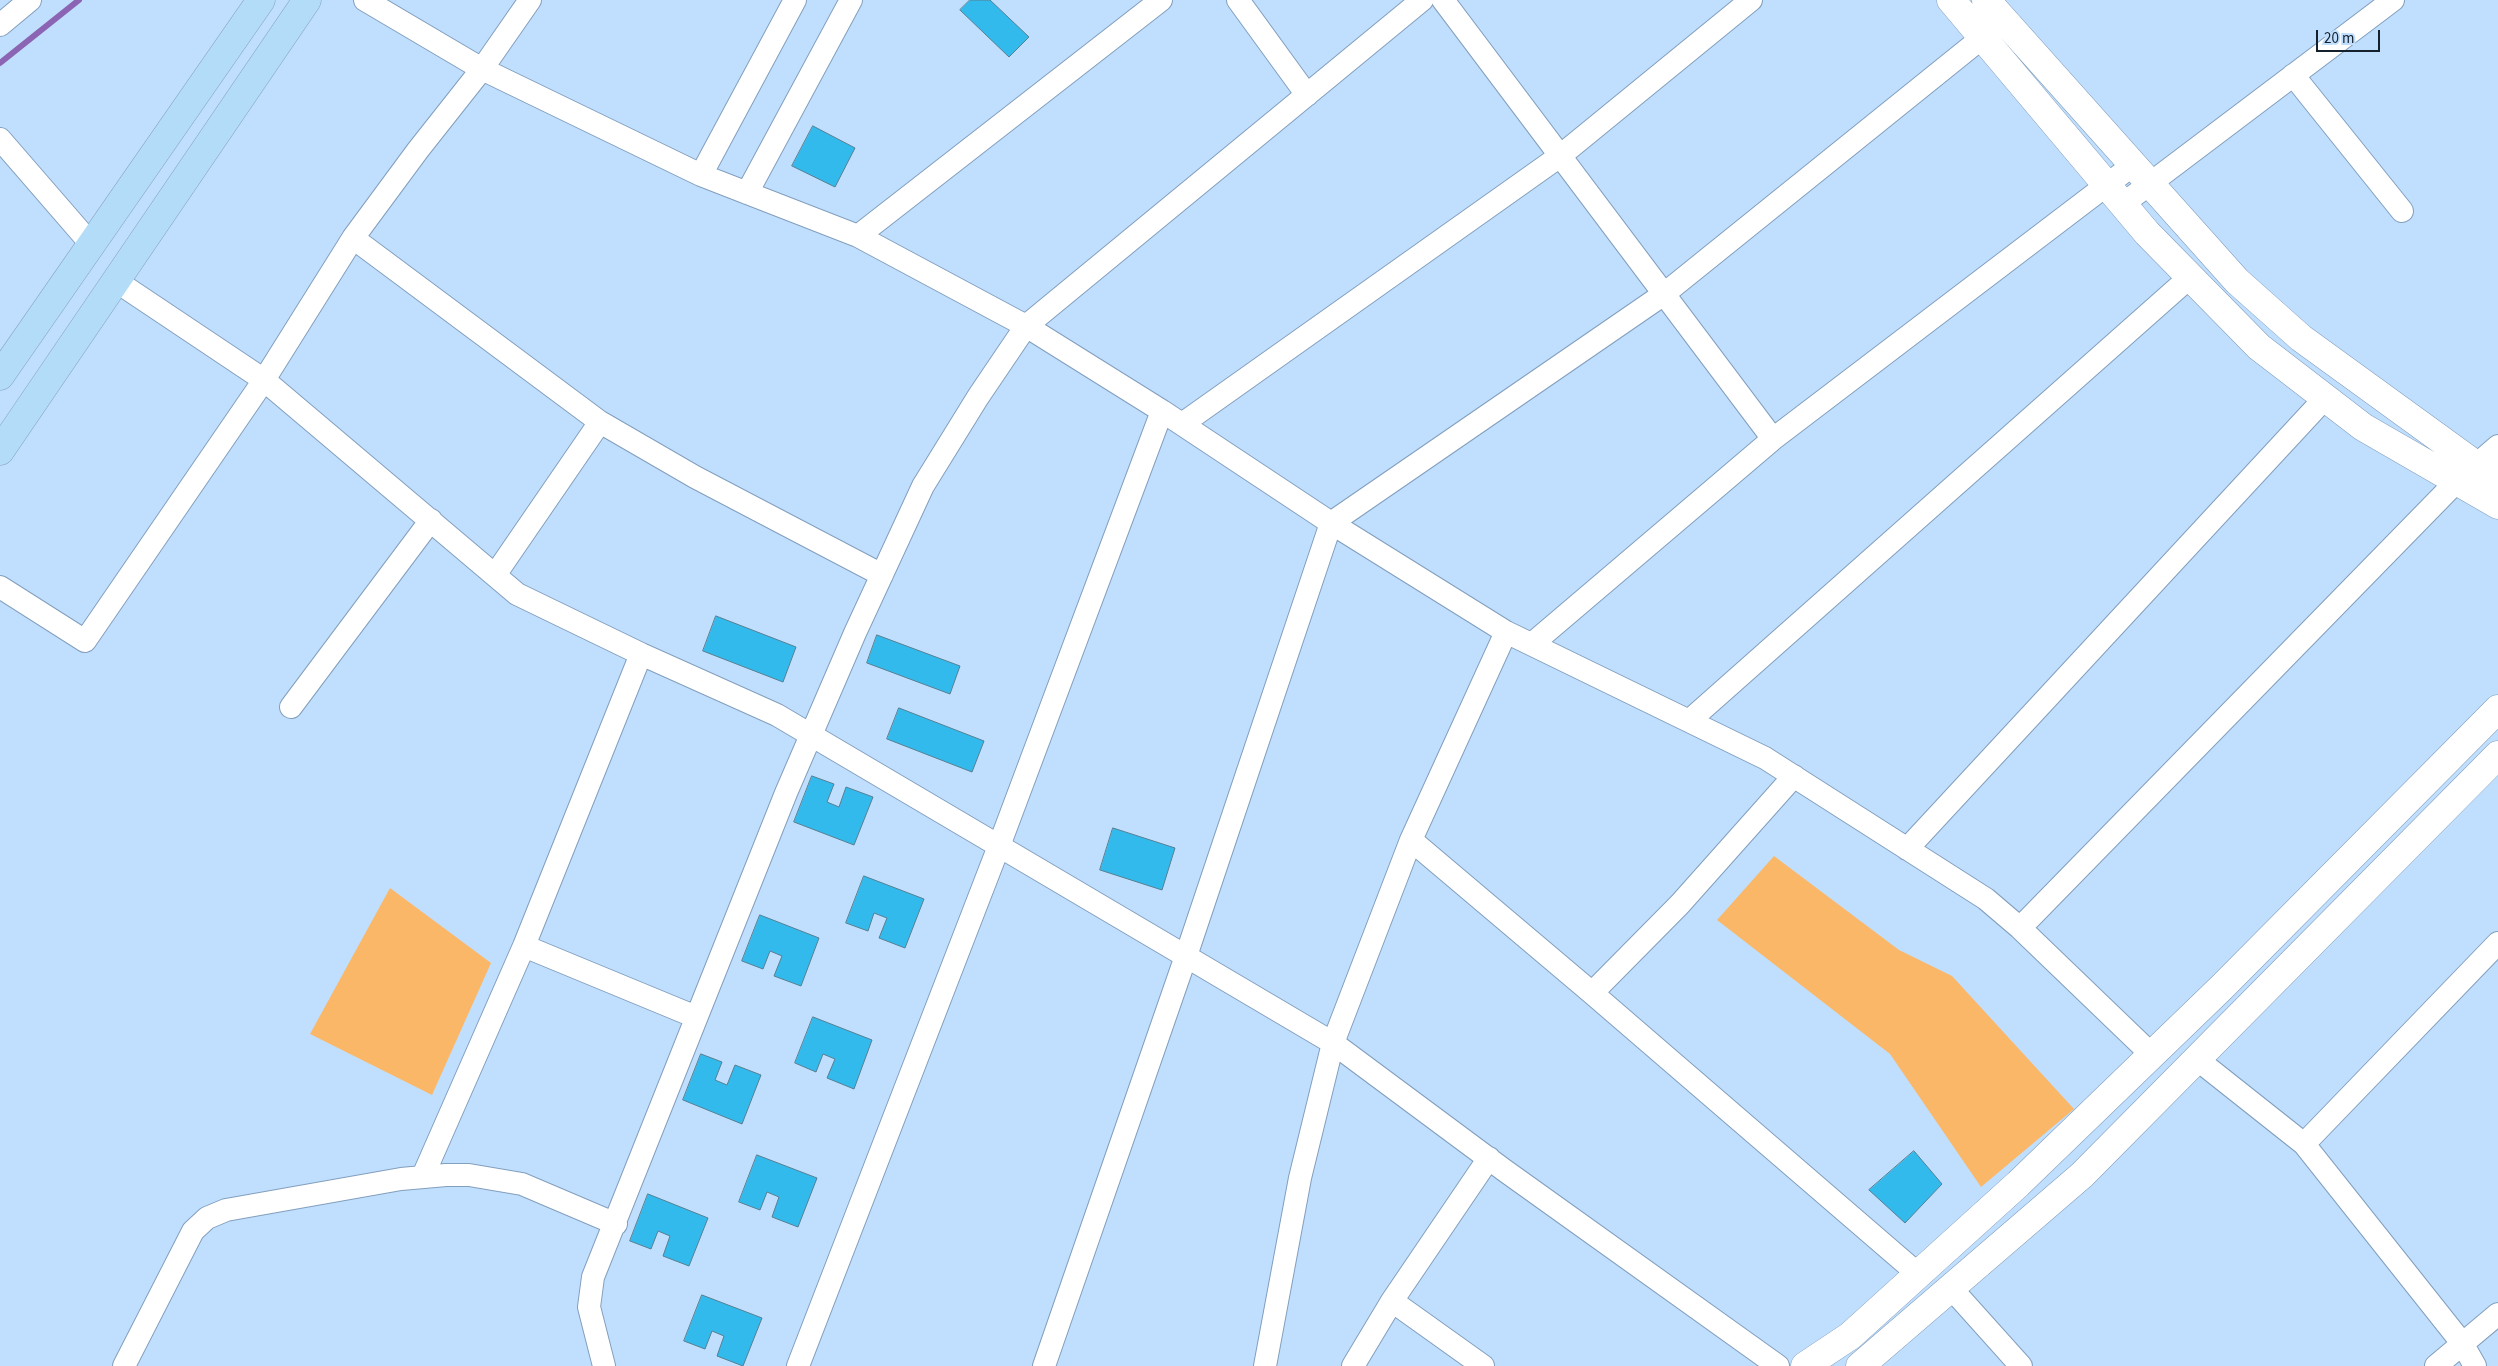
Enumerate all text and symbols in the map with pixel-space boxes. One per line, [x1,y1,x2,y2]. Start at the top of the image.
scale bar [2318,20,2382,52]
text: 20 m [2324,28,2354,49]

